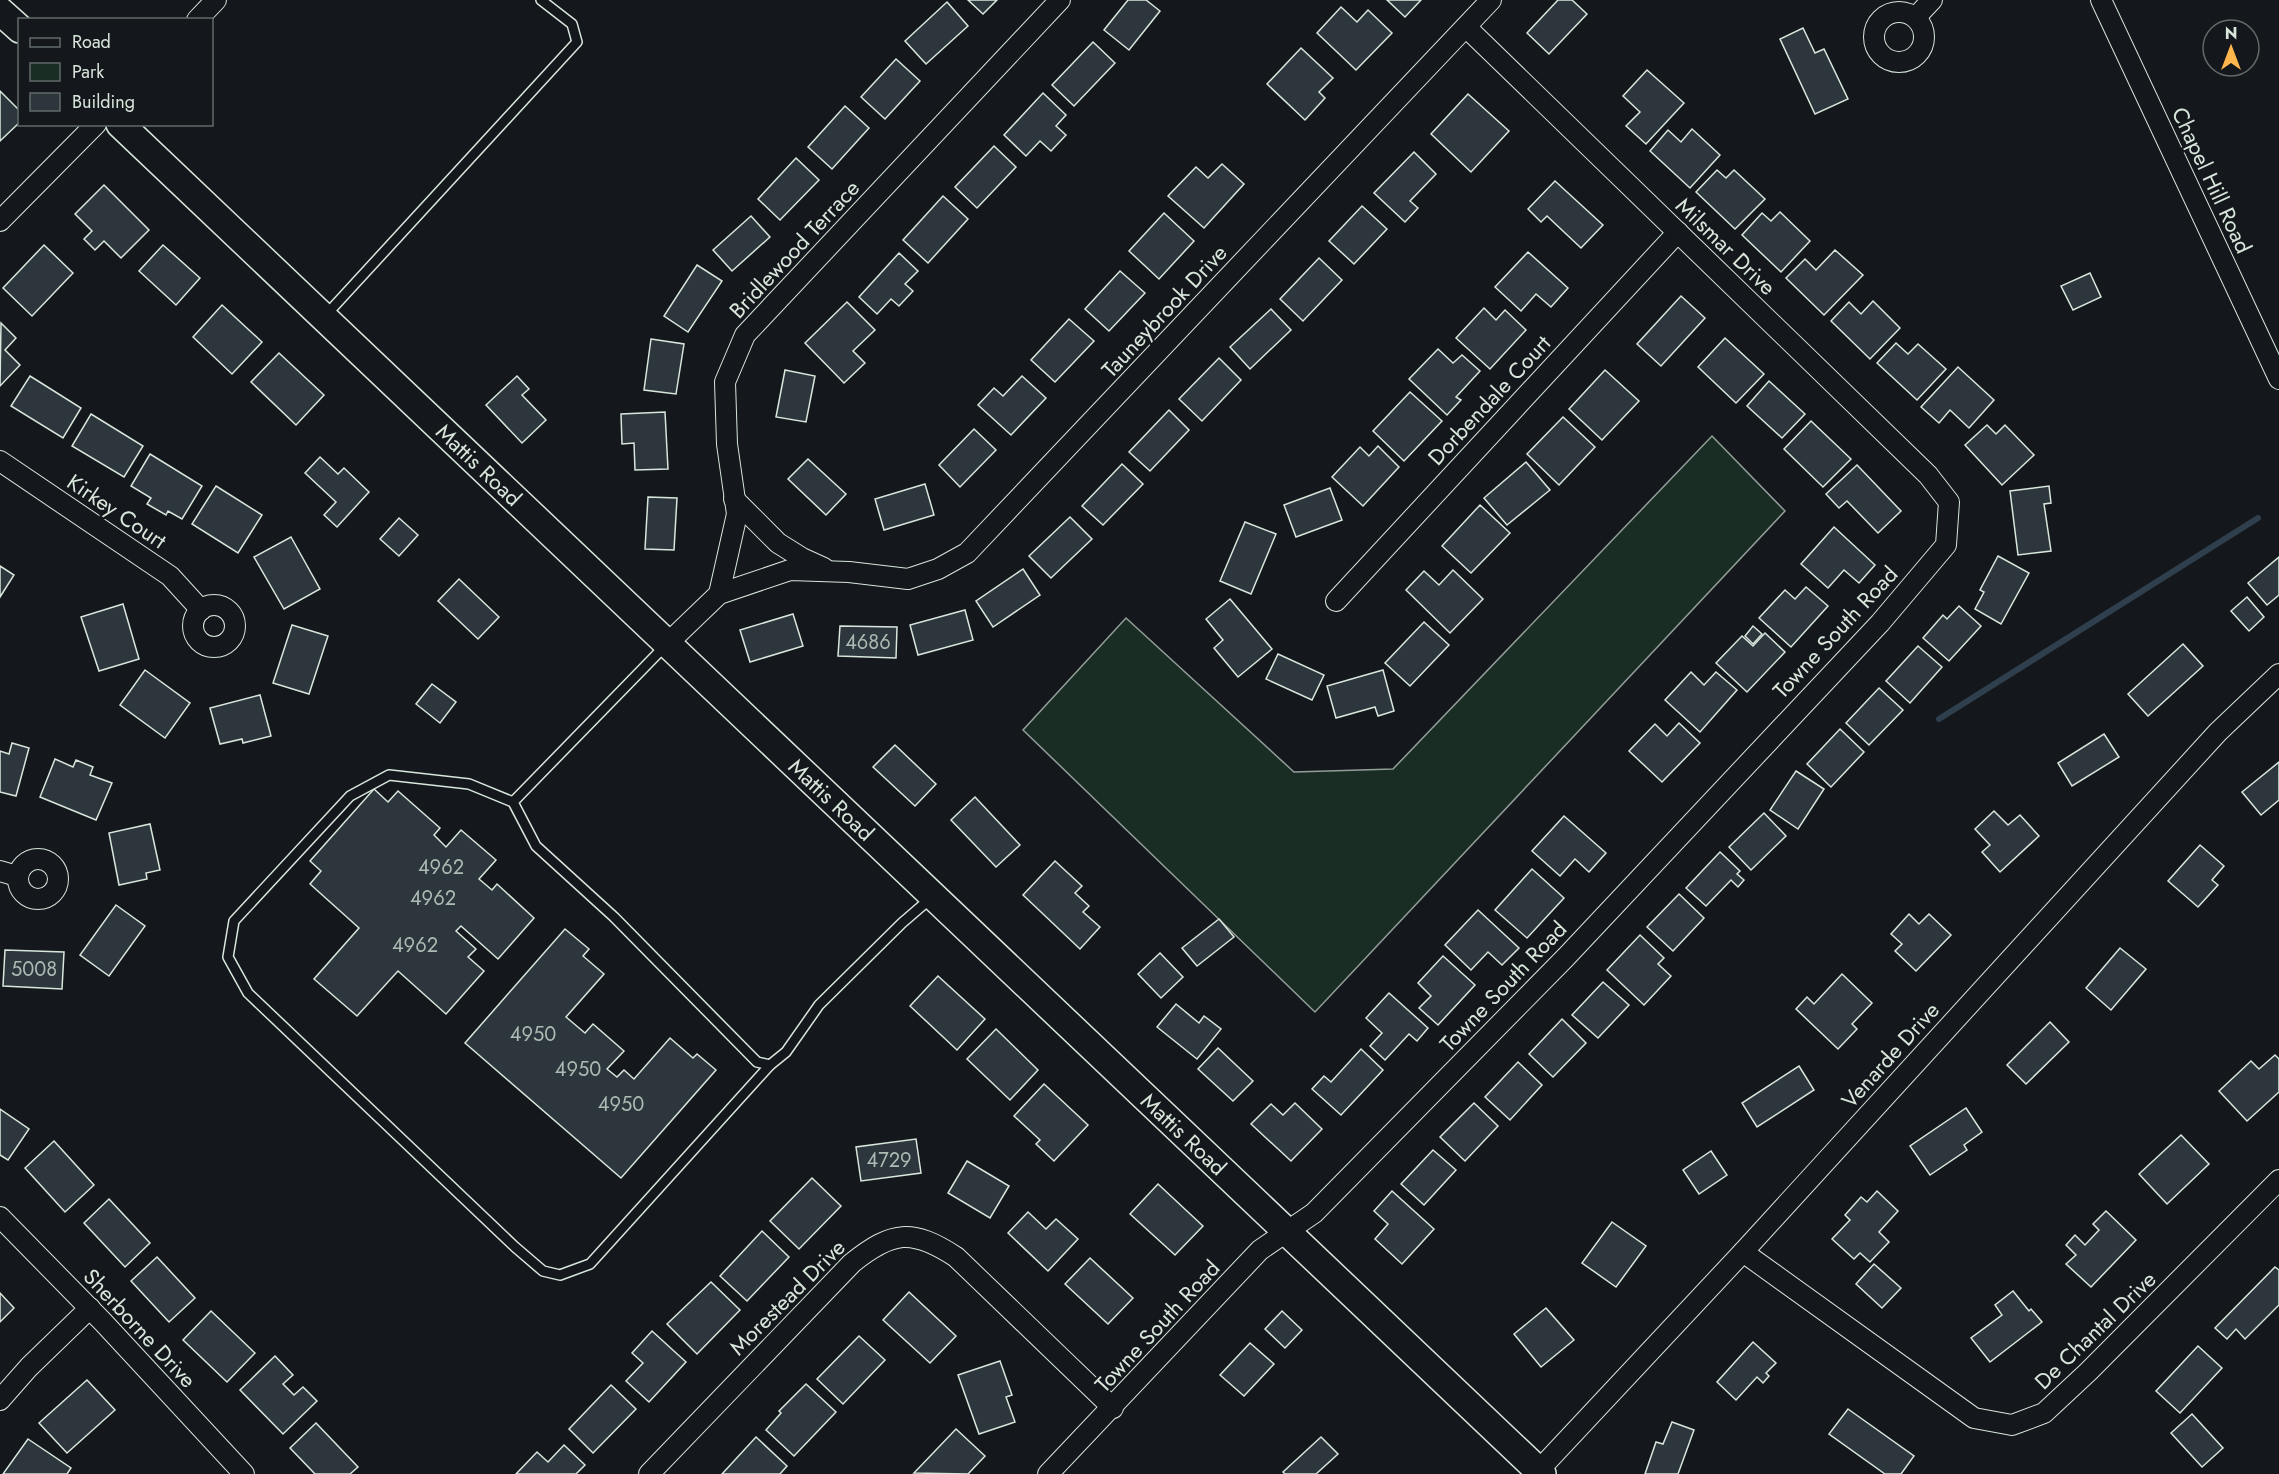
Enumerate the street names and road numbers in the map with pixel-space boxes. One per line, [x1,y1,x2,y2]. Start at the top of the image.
street label: Chapel Hill Road [2164,101,2260,259]
street label: Bridlewood Terrace [721,173,867,325]
street label: Milsmar Drive [1669,190,1783,302]
street label: Tauneybrook Drive [1094,237,1234,385]
street label: Dorbendale Court [1420,327,1558,472]
street label: Mattis Road [429,416,529,513]
street label: Kirkey Court [61,466,174,556]
street label: Towne South Road [1765,559,1905,705]
street label: Mattis Road [781,751,882,848]
street label: Towne South Road [1432,914,1574,1058]
street label: Venarde Drive [1834,995,1946,1115]
street label: Mattis Road [1134,1085,1234,1183]
street label: Morestead Drive [722,1232,852,1362]
street label: Towne South Road [1087,1253,1227,1399]
street label: Sherborne Drive [76,1261,204,1395]
street label: De Chantal Drive [2027,1264,2163,1396]

